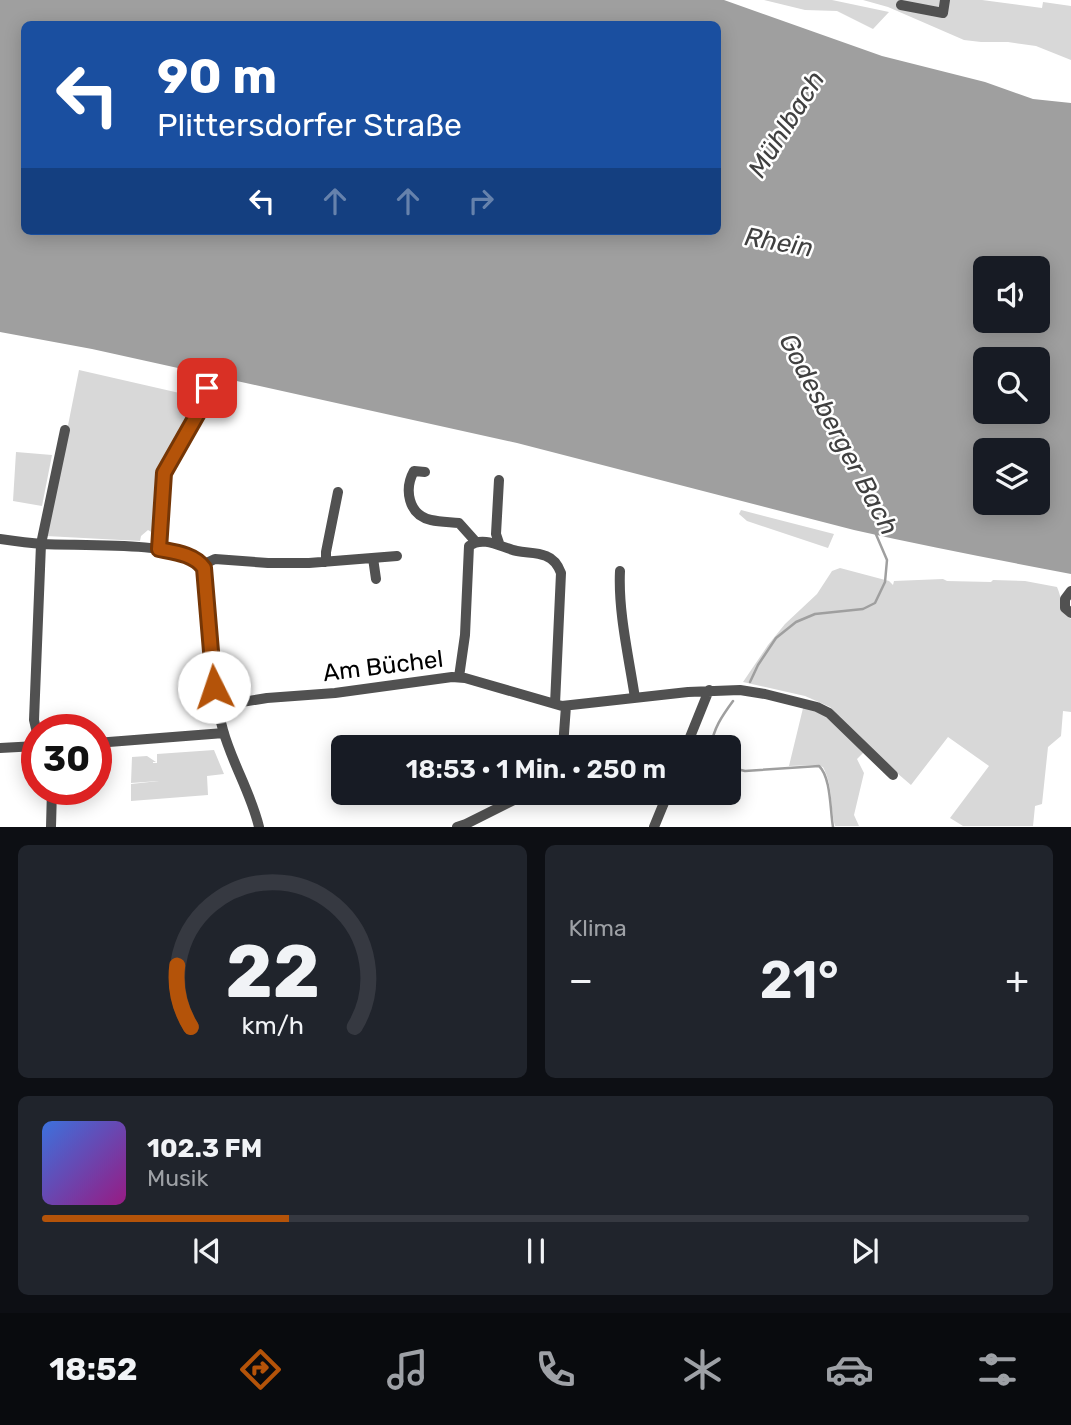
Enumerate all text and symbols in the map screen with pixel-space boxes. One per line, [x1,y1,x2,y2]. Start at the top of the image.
text: 90 m [157,47,277,105]
icon: left [42,49,133,140]
water label: Mühlbach [742,65,831,183]
text: Plittersdorfer Straße [157,106,462,144]
icon: left [243,182,281,220]
icon: ahead [316,182,354,220]
icon: ahead [389,182,427,220]
icon: right [462,182,500,220]
water label: Rhein [742,221,816,264]
map controls [973,256,1050,515]
button: sound [973,256,1050,333]
water label: Godesberger Bach [772,328,905,540]
button: search [973,347,1050,424]
pin [177,358,237,418]
icon: arrive [188,369,226,407]
button: layers [973,438,1050,515]
street label: Am Büchel [321,645,445,687]
position arrow [177,650,251,724]
speed limit sign: 30 [21,714,112,805]
text: 18:53 · 1 Min. · 250 m [406,754,666,785]
text: Klima [569,914,627,942]
text: 22 [225,930,320,1016]
text: 21° [760,949,839,1011]
text: − [569,957,593,1003]
text: + [1005,957,1029,1003]
text: km/h [241,1011,303,1040]
text: 102.3 FM [147,1133,262,1164]
text: Musik [147,1164,208,1192]
icon: previous [188,1232,226,1270]
icon: pause [517,1232,555,1270]
icon: next [846,1232,884,1270]
icon: directions [236,1345,285,1394]
icon: music [383,1345,432,1394]
icon: phone [531,1345,580,1394]
icon: climate [678,1345,727,1394]
icon: car [825,1345,874,1394]
icon: filters [973,1345,1022,1394]
text: 18:52 [49,1350,138,1388]

